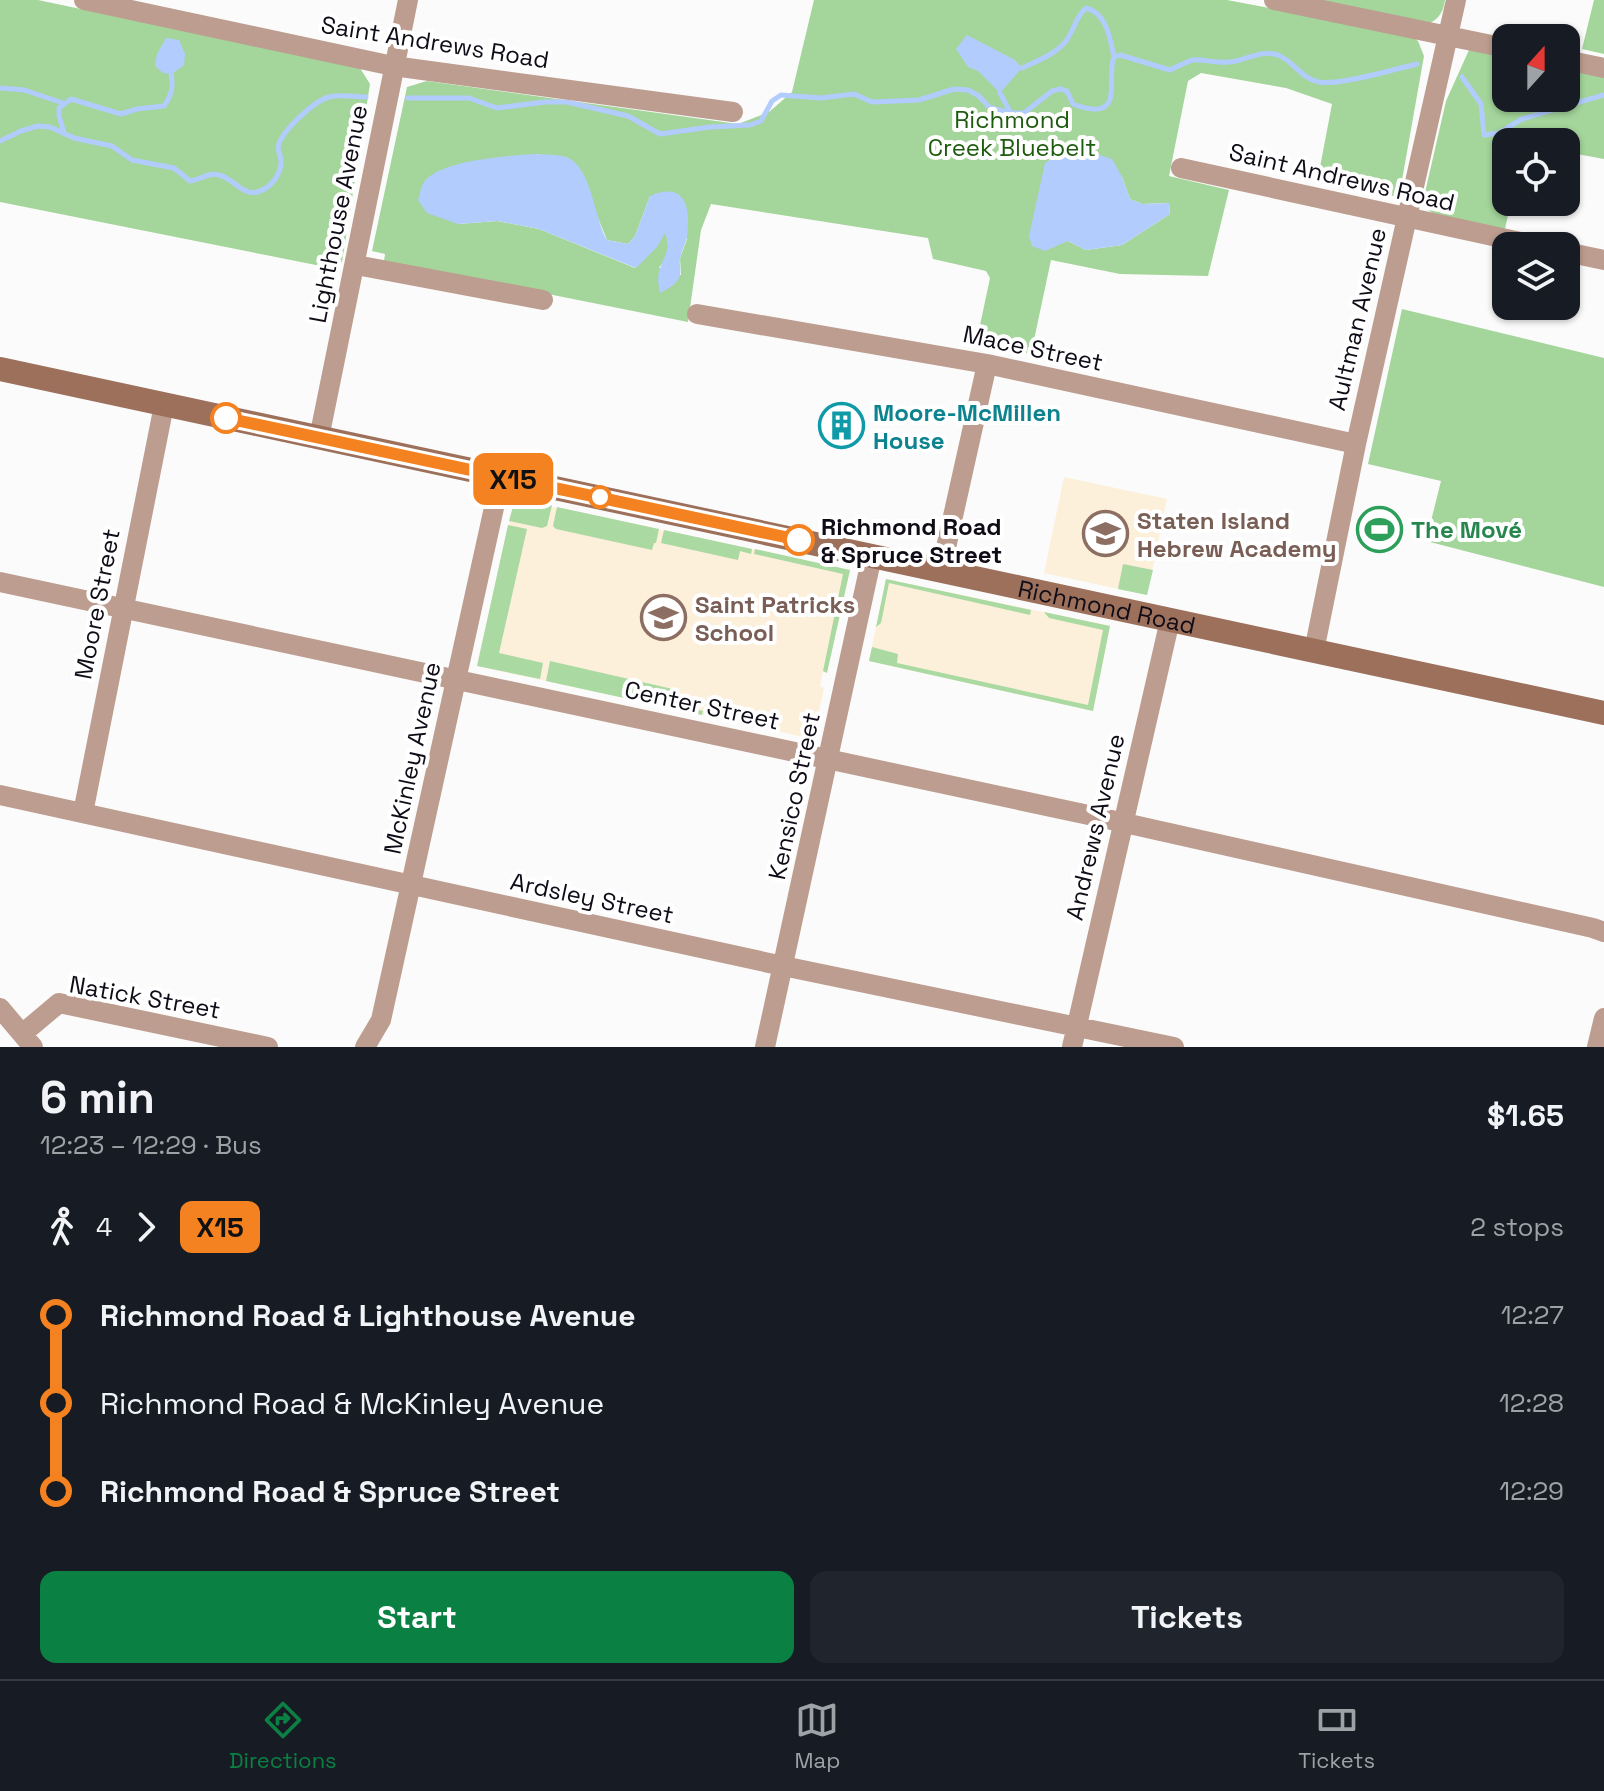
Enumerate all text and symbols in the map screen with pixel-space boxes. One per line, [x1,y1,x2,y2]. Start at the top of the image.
street label: Saint Andrews Road [319,9,551,75]
north arrow [1492,24,1580,112]
map controls [1492,24,1580,320]
street label: Lighthouse Avenue [302,102,374,326]
park label: Richmond Creek Bluebelt [928,104,1096,163]
button: locate [1492,128,1580,216]
street label: Saint Andrews Road [1226,136,1458,218]
street label: Aultman Avenue [1321,225,1393,413]
button: layers [1492,232,1580,320]
street label: Mace Street [960,318,1106,378]
place label: Moore-McMillen House [873,397,1061,456]
building icon: Moore-McMillen House [818,402,866,450]
unlabelled marker [211,403,241,433]
line badge: X15 [467,453,559,505]
text: X15 [489,461,537,497]
unlabelled marker [589,486,611,508]
place label: Staten Island Hebrew Academy [1137,505,1337,564]
sports icon: The Mové [1356,505,1404,553]
school or university icon: Staten Island Hebrew Academy [1082,510,1130,558]
place label: Richmond Road & Spruce Street [821,511,1002,570]
place label: The Mové [1411,514,1522,545]
marker: Richmond Road & Spruce Street [784,525,814,555]
street label: Moore Street [67,526,127,682]
street label: Richmond Road [1015,572,1199,641]
place label: Saint Patricks School [695,589,855,648]
school or university icon: Saint Patricks School [640,594,688,642]
street label: McKinley Avenue [376,659,448,857]
street label: Center Street [622,673,782,737]
street label: Kensico Street [761,709,827,883]
street label: Andrews Avenue [1058,731,1132,923]
street label: Ardsley Street [508,866,676,930]
street label: Natick Street [67,968,223,1026]
text: 6 min [40,1070,155,1126]
text: $1.65 [1487,1096,1564,1135]
text: 12:23 – 12:29 · Bus [40,1128,262,1162]
icon: walk [40,1205,84,1249]
icon: forward [124,1205,168,1249]
text: X15 [196,1209,244,1245]
text: 4 [96,1210,112,1244]
text: 2 stops [1470,1210,1564,1244]
text: Richmond Road & Lighthouse Avenue [100,1296,636,1335]
text: 12:27 [1501,1298,1564,1332]
text: Richmond Road & McKinley Avenue [100,1384,604,1423]
text: 12:28 [1499,1386,1564,1420]
text: Richmond Road & Spruce Street [100,1472,560,1511]
text: 12:29 [1499,1474,1564,1508]
button: Start [40,1571,794,1663]
button: Tickets [810,1571,1564,1663]
tab: Directions [229,1698,337,1774]
tab: Map [795,1698,840,1774]
tab: Tickets [1298,1698,1375,1774]

